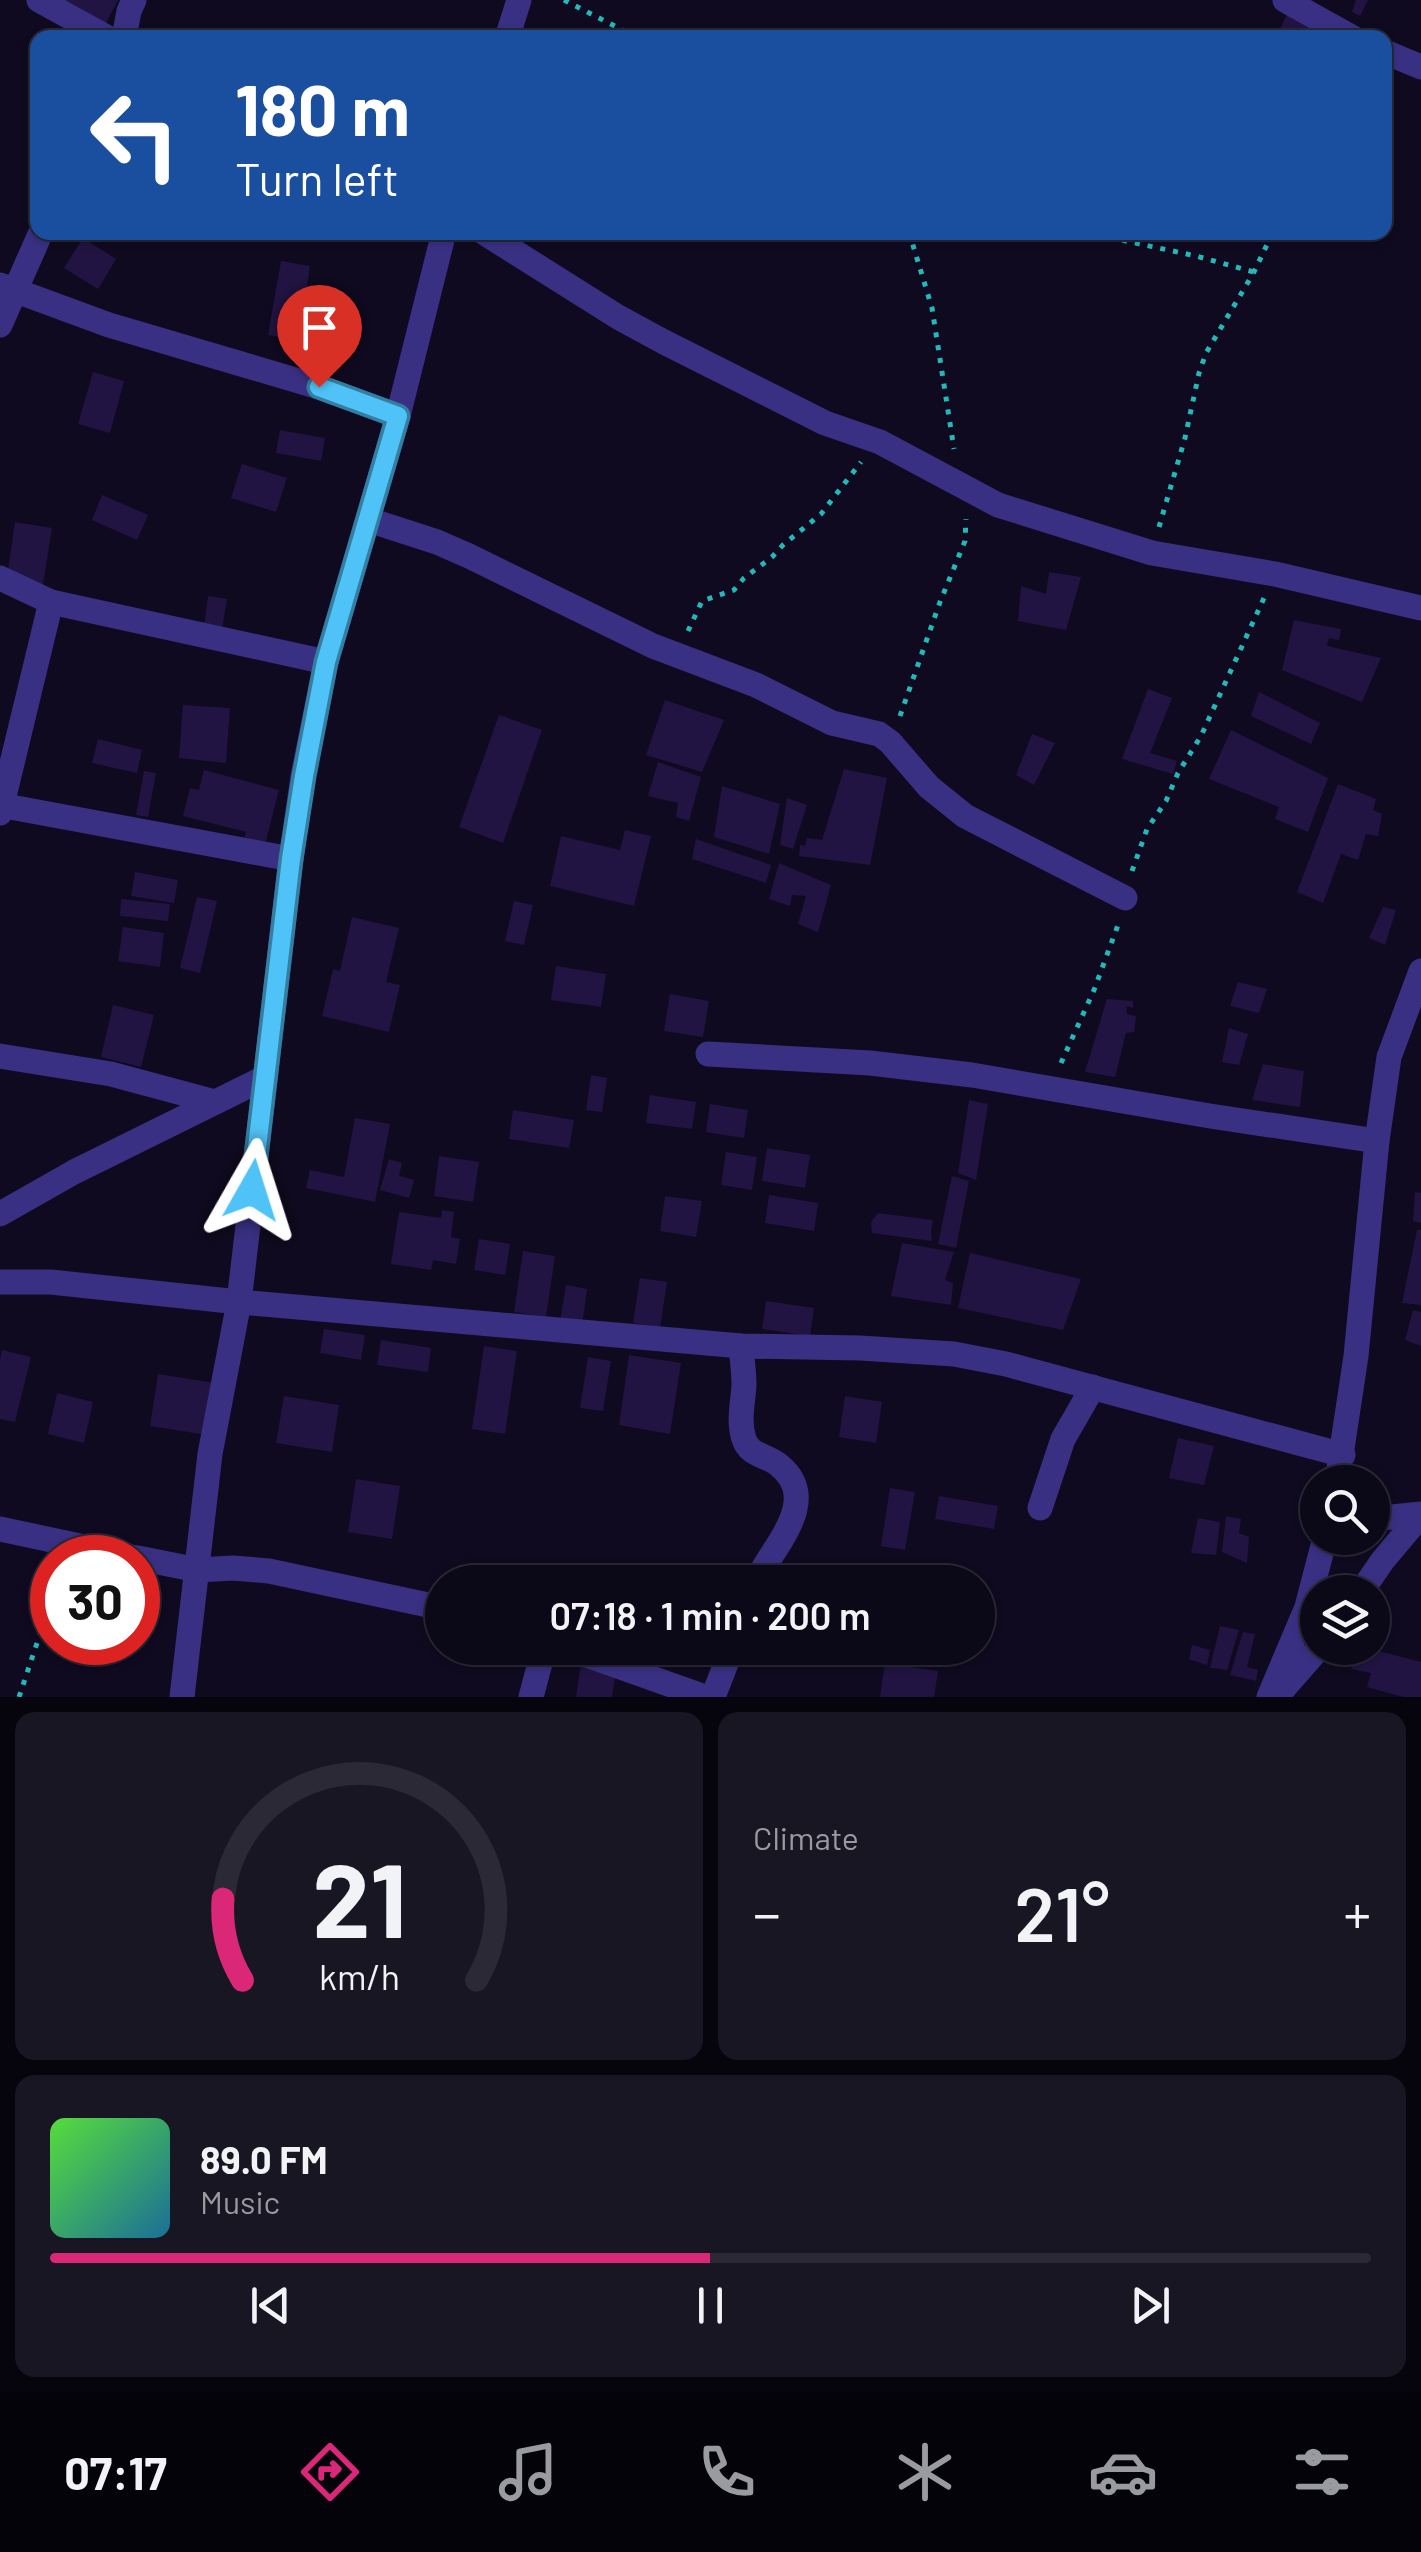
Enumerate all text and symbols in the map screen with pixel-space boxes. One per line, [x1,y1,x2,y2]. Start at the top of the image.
text: 180 m [235,66,410,150]
icon: left [70,70,200,200]
text: Turn left [235,151,399,205]
pin [277,285,362,388]
icon: arrive [292,300,347,355]
position arrow [200,1138,304,1242]
map controls [1300,1465,1390,1665]
button: search [1300,1465,1390,1555]
speed limit sign: 30 [30,1535,160,1665]
button: layers [1300,1575,1390,1665]
text: 07:18 · 1 min · 200 m [550,1592,870,1638]
text: Climate [753,1818,859,1856]
text: 21 [312,1834,406,1959]
text: 21° [1014,1867,1110,1957]
text: − [753,1879,781,1945]
text: + [1343,1879,1371,1945]
text: km/h [319,1954,399,1997]
text: 89.0 FM [200,2136,328,2182]
text: Music [200,2182,280,2220]
icon: previous [243,2278,298,2333]
icon: pause [683,2278,738,2333]
icon: next [1123,2278,1178,2333]
icon: directions [295,2437,365,2507]
icon: music [493,2437,563,2507]
icon: phone [692,2437,762,2507]
icon: climate [890,2437,960,2507]
icon: car [1088,2437,1158,2507]
icon: filters [1287,2437,1357,2507]
text: 07:17 [64,2445,167,2499]

